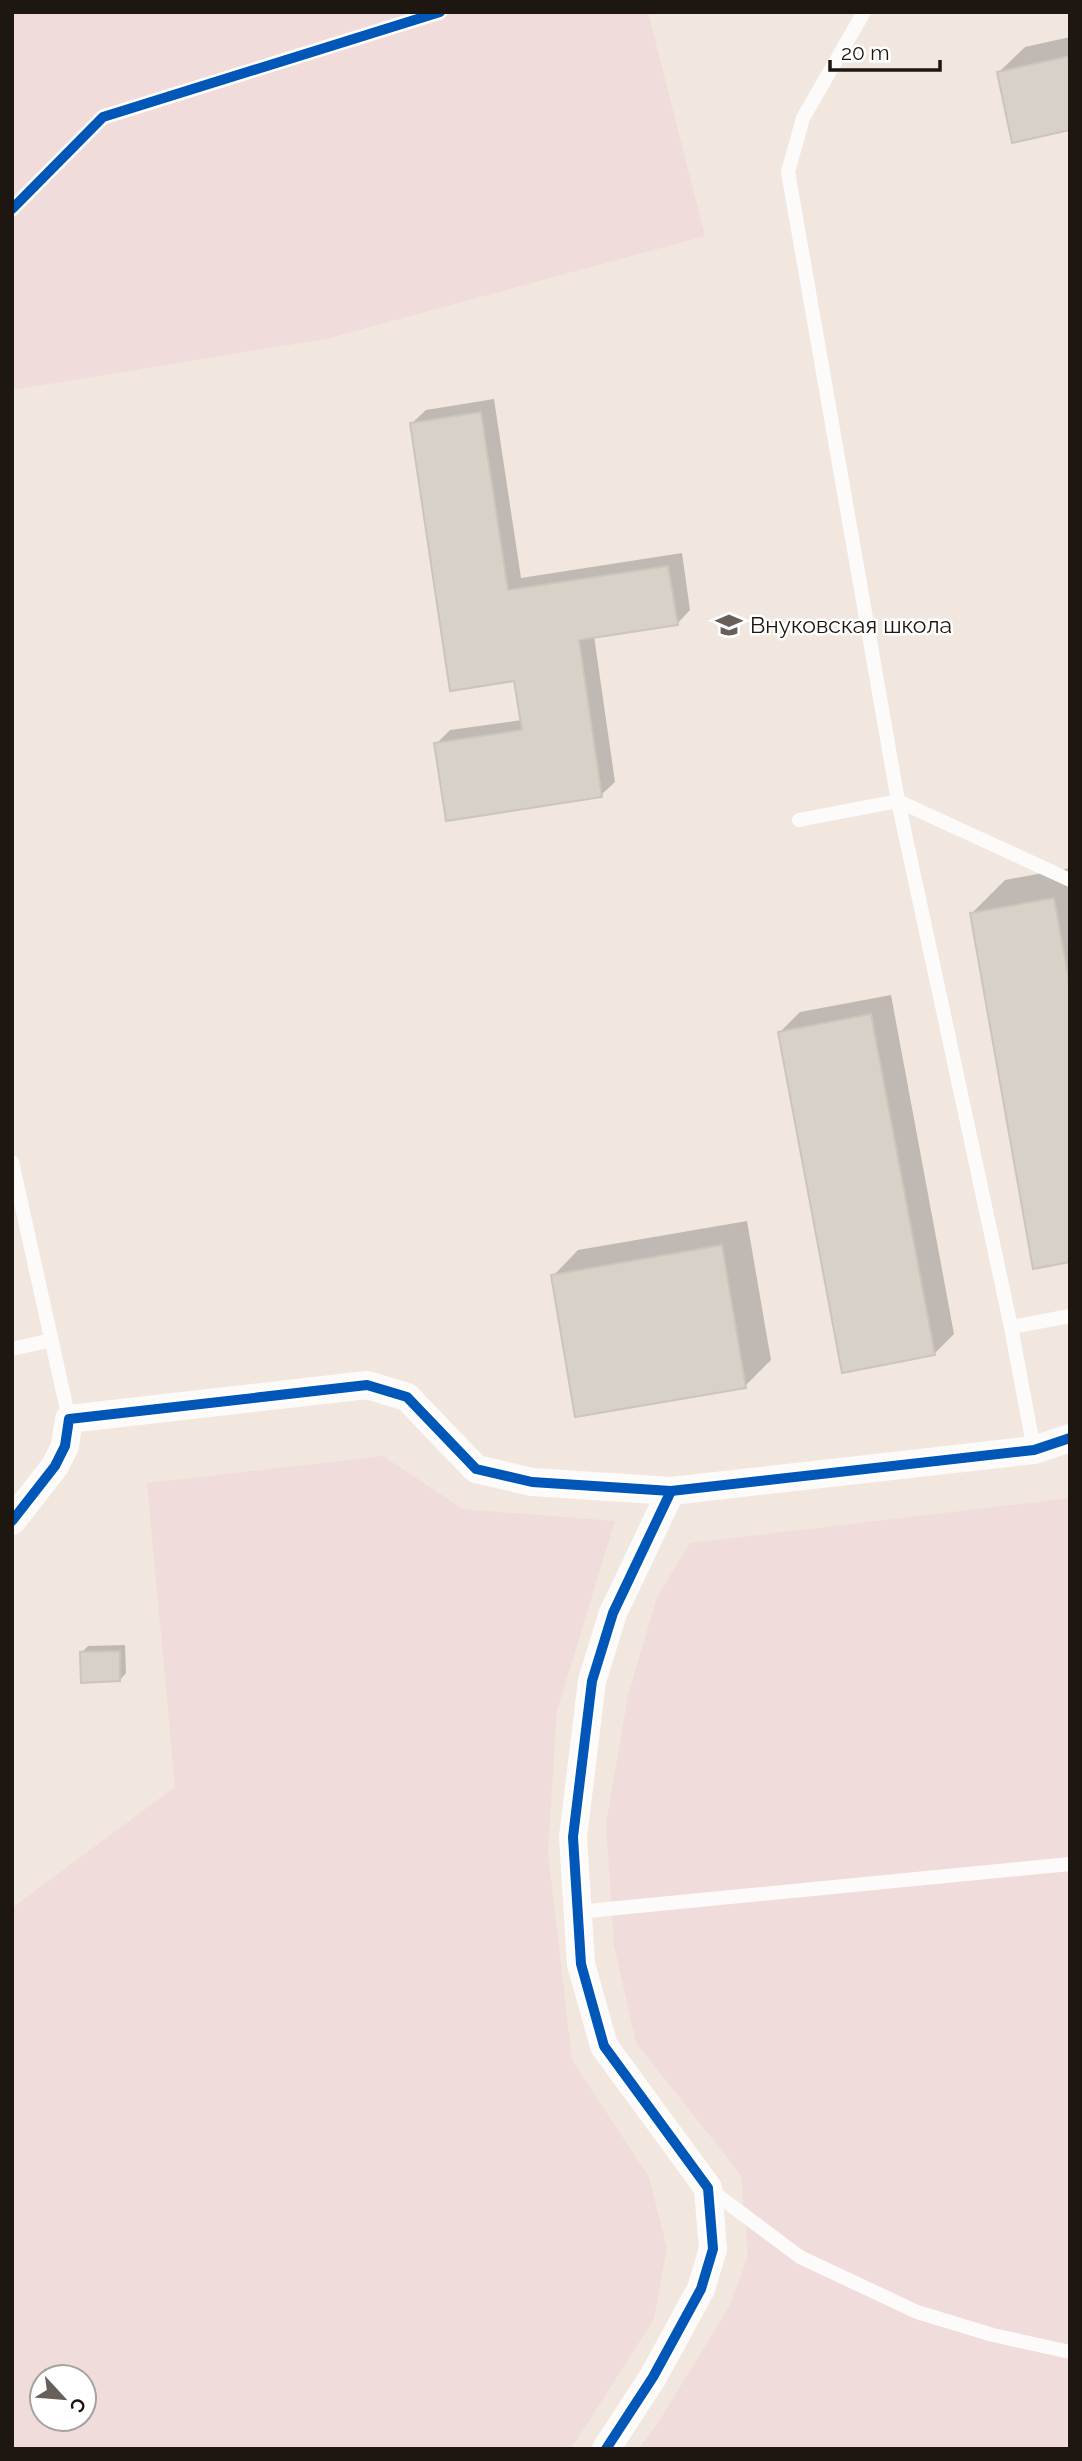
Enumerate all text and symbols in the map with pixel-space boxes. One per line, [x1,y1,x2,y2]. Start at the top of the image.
scale bar [830,28,940,72]
text: 20 m [841,40,889,65]
school or university icon: Внуковская школа [714,610,744,640]
place label: Внуковская школа [750,611,952,638]
north arrow [28,2363,98,2433]
text: С [66,2395,91,2416]

